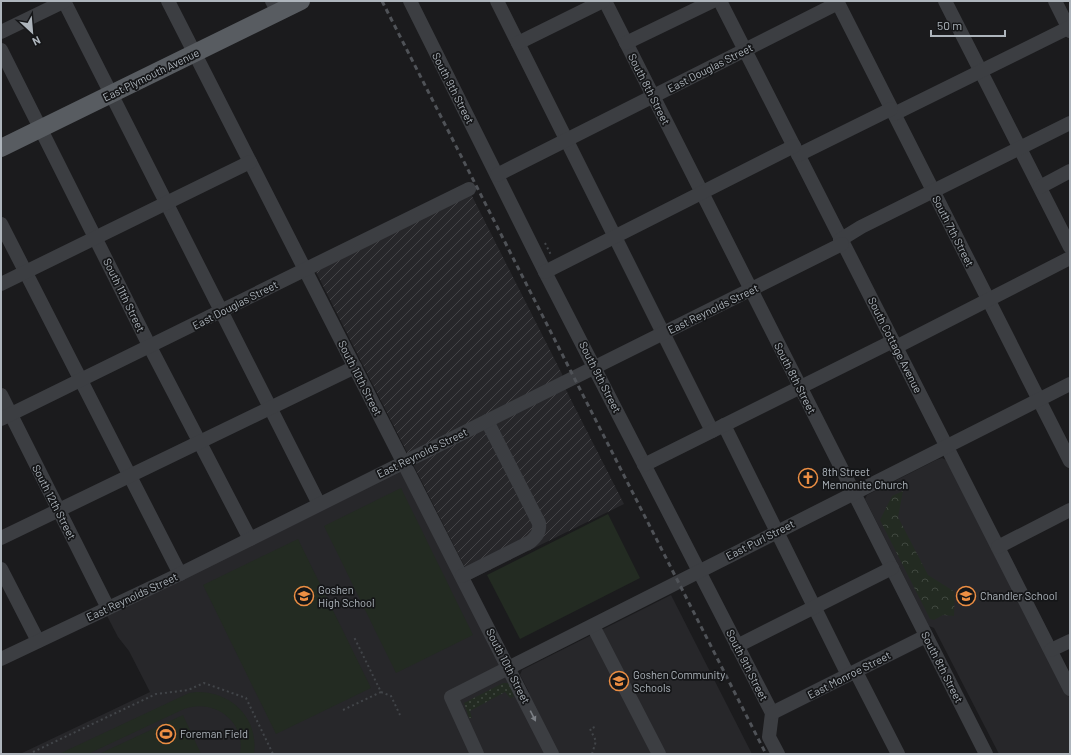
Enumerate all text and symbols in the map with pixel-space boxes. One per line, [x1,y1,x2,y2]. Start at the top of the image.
north arrow [12,12,52,52]
scale bar [931,12,1005,38]
text: 50 m [937,18,962,32]
text: N [30,34,43,49]
street label: East Douglas Street [665,40,755,95]
street label: East Plymouth Avenue [100,45,201,104]
street label: South 9th Street [430,50,477,126]
street label: South 8th Street [626,51,673,127]
street label: South 7th Street [930,193,977,268]
street label: South 11th Street [101,256,148,334]
street label: East Douglas Street [190,277,280,332]
street label: East Reynolds Street [665,281,760,336]
street label: South Cottage Avenue [866,295,925,395]
street label: South 10th Street [336,338,385,418]
street label: South 9th Street [577,339,624,415]
street label: South 8th Street [772,340,819,416]
street label: East Reynolds Street [374,425,469,480]
street label: South 12th Street [30,462,79,541]
place label: 8th Street Mennonite Church [822,465,908,491]
church icon: 8th Street Mennonite Church [797,467,819,489]
street label: East Purl Street [723,517,796,562]
street label: East Reynolds Street [84,570,179,623]
place label: Goshen High School [318,583,375,609]
school or university icon: Goshen High School [293,585,315,607]
school or university icon: Chandler School [955,585,977,607]
place label: Chandler School [980,589,1057,602]
street label: South 10th Street [484,626,533,706]
street label: South 9th Street [724,627,771,703]
street label: South 8th Street [919,629,966,705]
street label: East Monroe Street [805,648,893,701]
place label: Goshen Community Schools [633,668,725,694]
school or university icon: Goshen Community Schools [608,670,630,692]
one-way arrow [530,710,536,721]
sports icon: Foreman Field [155,723,177,745]
place label: Foreman Field [180,727,248,740]

